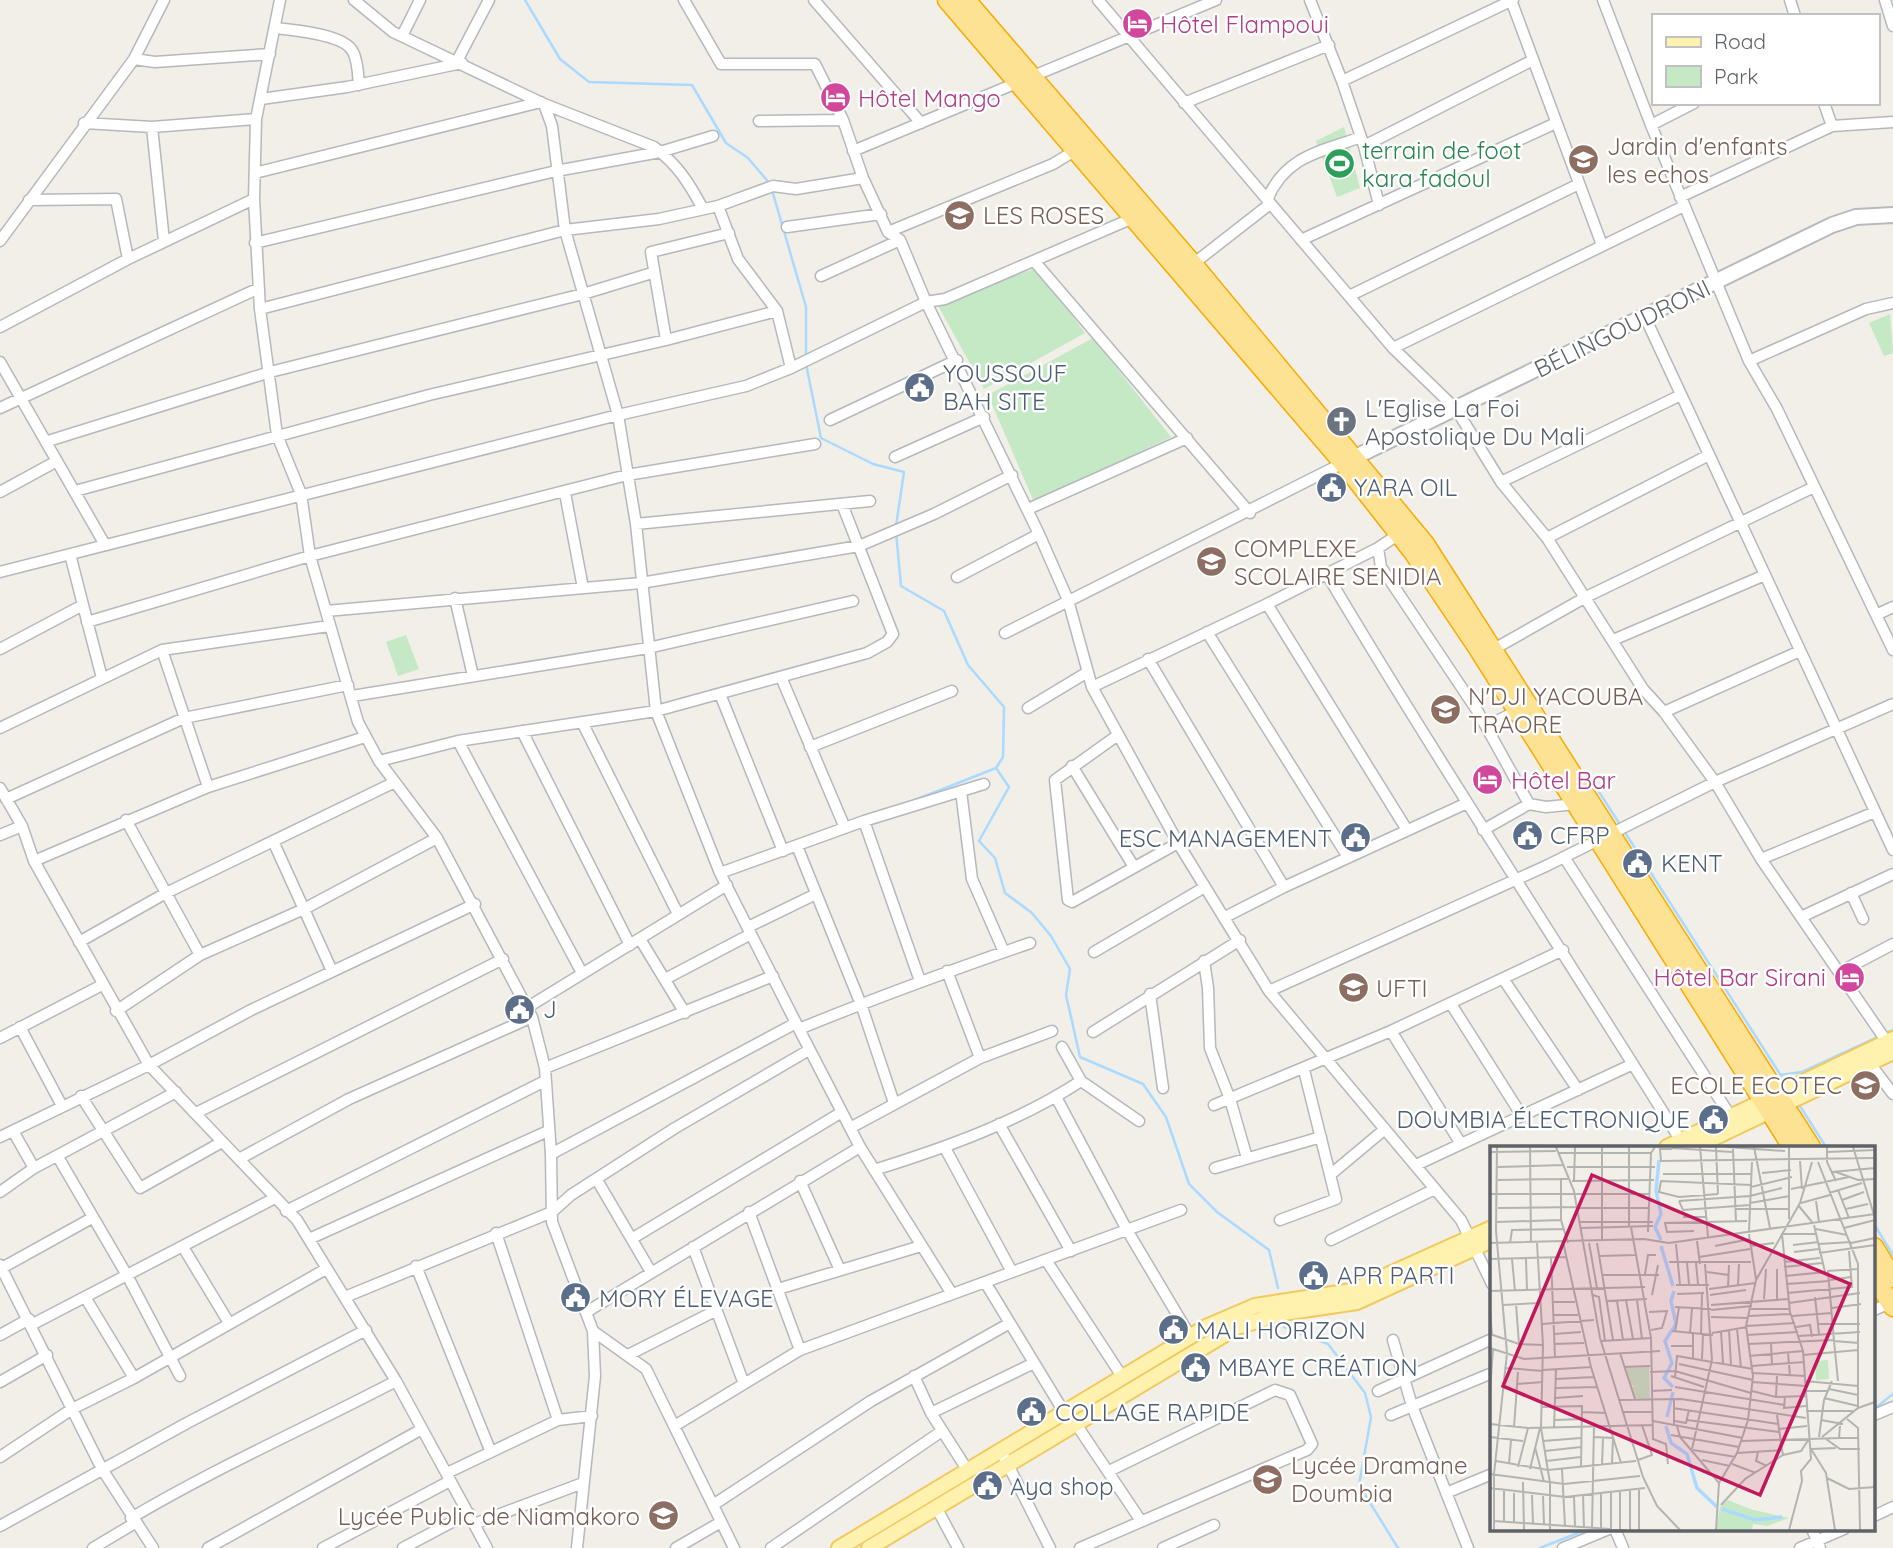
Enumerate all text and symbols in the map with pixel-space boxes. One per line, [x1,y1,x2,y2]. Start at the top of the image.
hotel icon: Hôtel Flampoui [1120,7,1154,41]
place label: Hôtel Flampoui [1160,9,1329,39]
legend [1652,14,1879,105]
text: Road [1714,28,1766,54]
text: Park [1714,63,1758,89]
hotel icon: Hôtel Mango [818,81,852,115]
place label: Hôtel Mango [858,83,1001,113]
place label: Jardin d'enfants les echos [1607,131,1788,189]
place label: terrain de foot kara fadoul [1362,135,1521,193]
school or university icon: Jardin d'enfants les echos [1567,143,1601,177]
sports icon: terrain de foot kara fadoul [1322,147,1356,181]
school or university icon: LES ROSES [943,198,977,232]
place label: LES ROSES [983,200,1104,230]
street label: BÉLINGOUDRONI [1529,272,1715,384]
place label: YOUSSOUF BAH SITE [943,358,1067,416]
public building icon: YOUSSOUF BAH SITE [903,370,937,404]
place label: L'Eglise La Foi Apostolique Du Mali [1365,393,1585,451]
church icon: L'Eglise La Foi Apostolique Du Mali [1325,405,1359,439]
public building icon: YARA OIL [1314,470,1348,504]
place label: YARA OIL [1354,472,1457,502]
place label: COMPLEXE SCOLAIRE SENIDIA [1234,533,1441,591]
school or university icon: COMPLEXE SCOLAIRE SENIDIA [1194,545,1228,579]
place label: N'DJI YACOUBA TRAORE [1468,681,1643,739]
school or university icon: N'DJI YACOUBA TRAORE [1428,693,1462,727]
hotel icon: Hôtel Bar [1471,763,1505,797]
place label: Hôtel Bar [1511,765,1616,795]
public building icon: CFRP [1510,818,1544,852]
place label: CFRP [1550,820,1610,850]
public building icon: ESC MANAGEMENT [1338,821,1372,855]
place label: ESC MANAGEMENT [1119,823,1332,853]
public building icon: KENT [1621,846,1655,880]
place label: KENT [1661,848,1723,878]
hotel icon: Hôtel Bar Sirani [1832,960,1866,994]
place label: Hôtel Bar Sirani [1653,962,1826,992]
school or university icon: UFTI [1336,971,1370,1005]
place label: UFTI [1376,973,1428,1003]
public building icon: J [503,992,537,1026]
place label: J [543,994,557,1024]
school or university icon: ECOLE ECOTEC [1848,1068,1882,1102]
place label: ECOLE ECOTEC [1670,1070,1842,1100]
public building icon: DOUMBIA ÉLECTRONIQUE [1696,1102,1730,1136]
place label: DOUMBIA ÉLECTRONIQUE [1396,1104,1690,1134]
inset map [1490,1146,1876,1530]
public building icon: APR PARTI [1297,1258,1331,1292]
place label: APR PARTI [1337,1260,1455,1290]
public building icon: MORY ÉLEVAGE [559,1281,593,1315]
place label: MORY ÉLEVAGE [599,1283,774,1313]
public building icon: MALI HORIZON [1156,1313,1190,1347]
place label: MALI HORIZON [1196,1315,1366,1345]
public building icon: MBAYE CRÉATION [1178,1350,1212,1384]
place label: MBAYE CRÉATION [1218,1352,1418,1382]
public building icon: COLLAGE RAPIDE [1015,1395,1049,1429]
place label: COLLAGE RAPIDE [1055,1397,1250,1427]
place label: Lycée Dramane Doumbia [1291,1450,1467,1508]
school or university icon: Lycée Dramane Doumbia [1251,1462,1285,1496]
public building icon: Aya shop [970,1469,1004,1503]
place label: Aya shop [1010,1471,1114,1501]
school or university icon: Lycée Public de Niamakoro [646,1499,680,1533]
place label: Lycée Public de Niamakoro [338,1501,640,1531]

